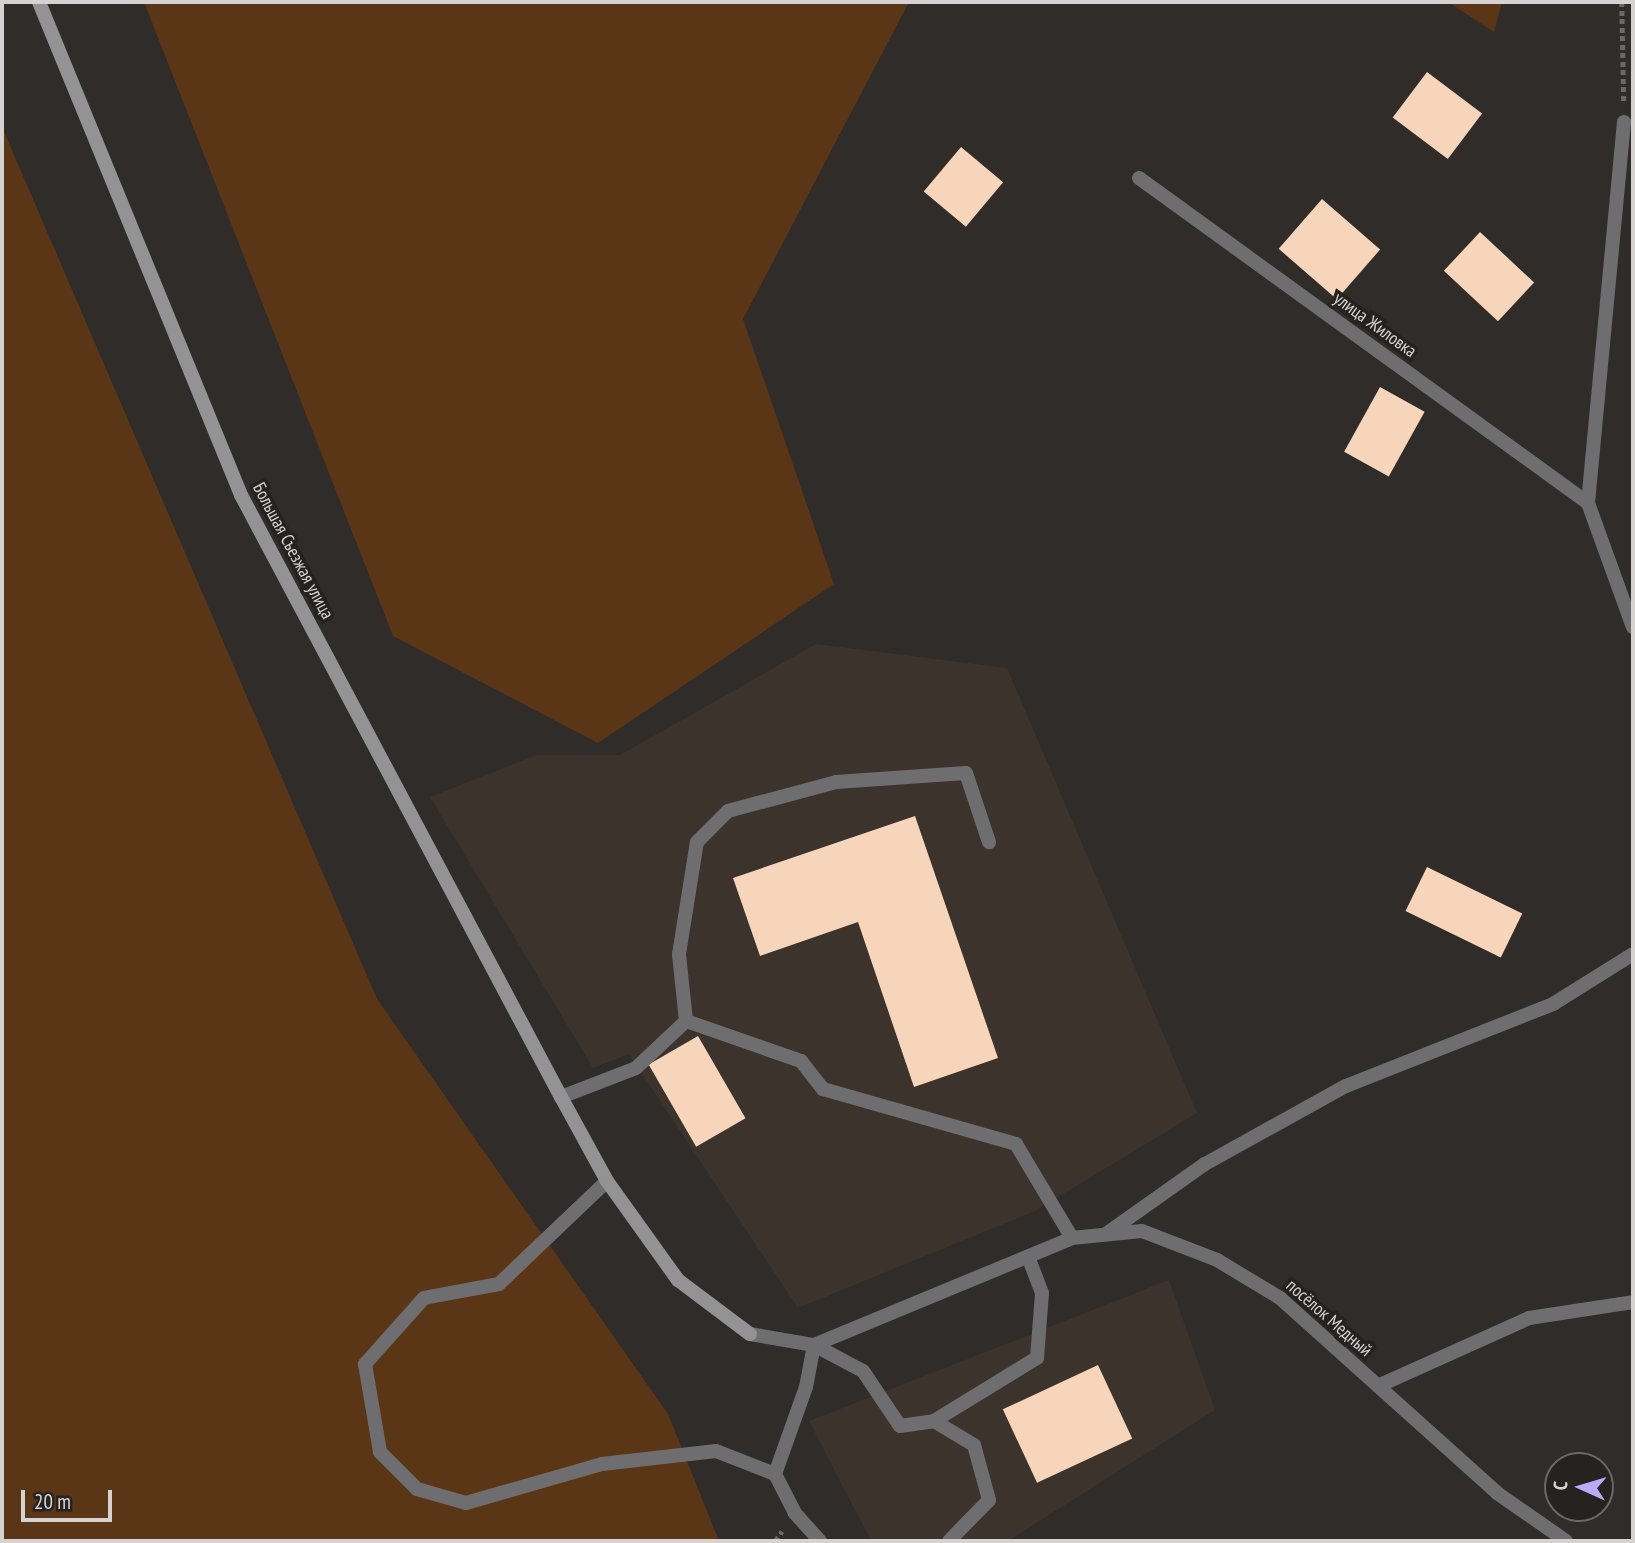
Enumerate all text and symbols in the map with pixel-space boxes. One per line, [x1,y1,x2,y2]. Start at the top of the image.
street label: улица Жиловка [1329,288,1421,362]
street label: Большая Съезжая улица [248,479,338,623]
street label: посёлок Медный [1282,1275,1376,1361]
north arrow [1544,1452,1614,1522]
scale bar [24,1476,116,1520]
text: С [1548,1481,1572,1491]
text: 20 m [34,1488,71,1515]

